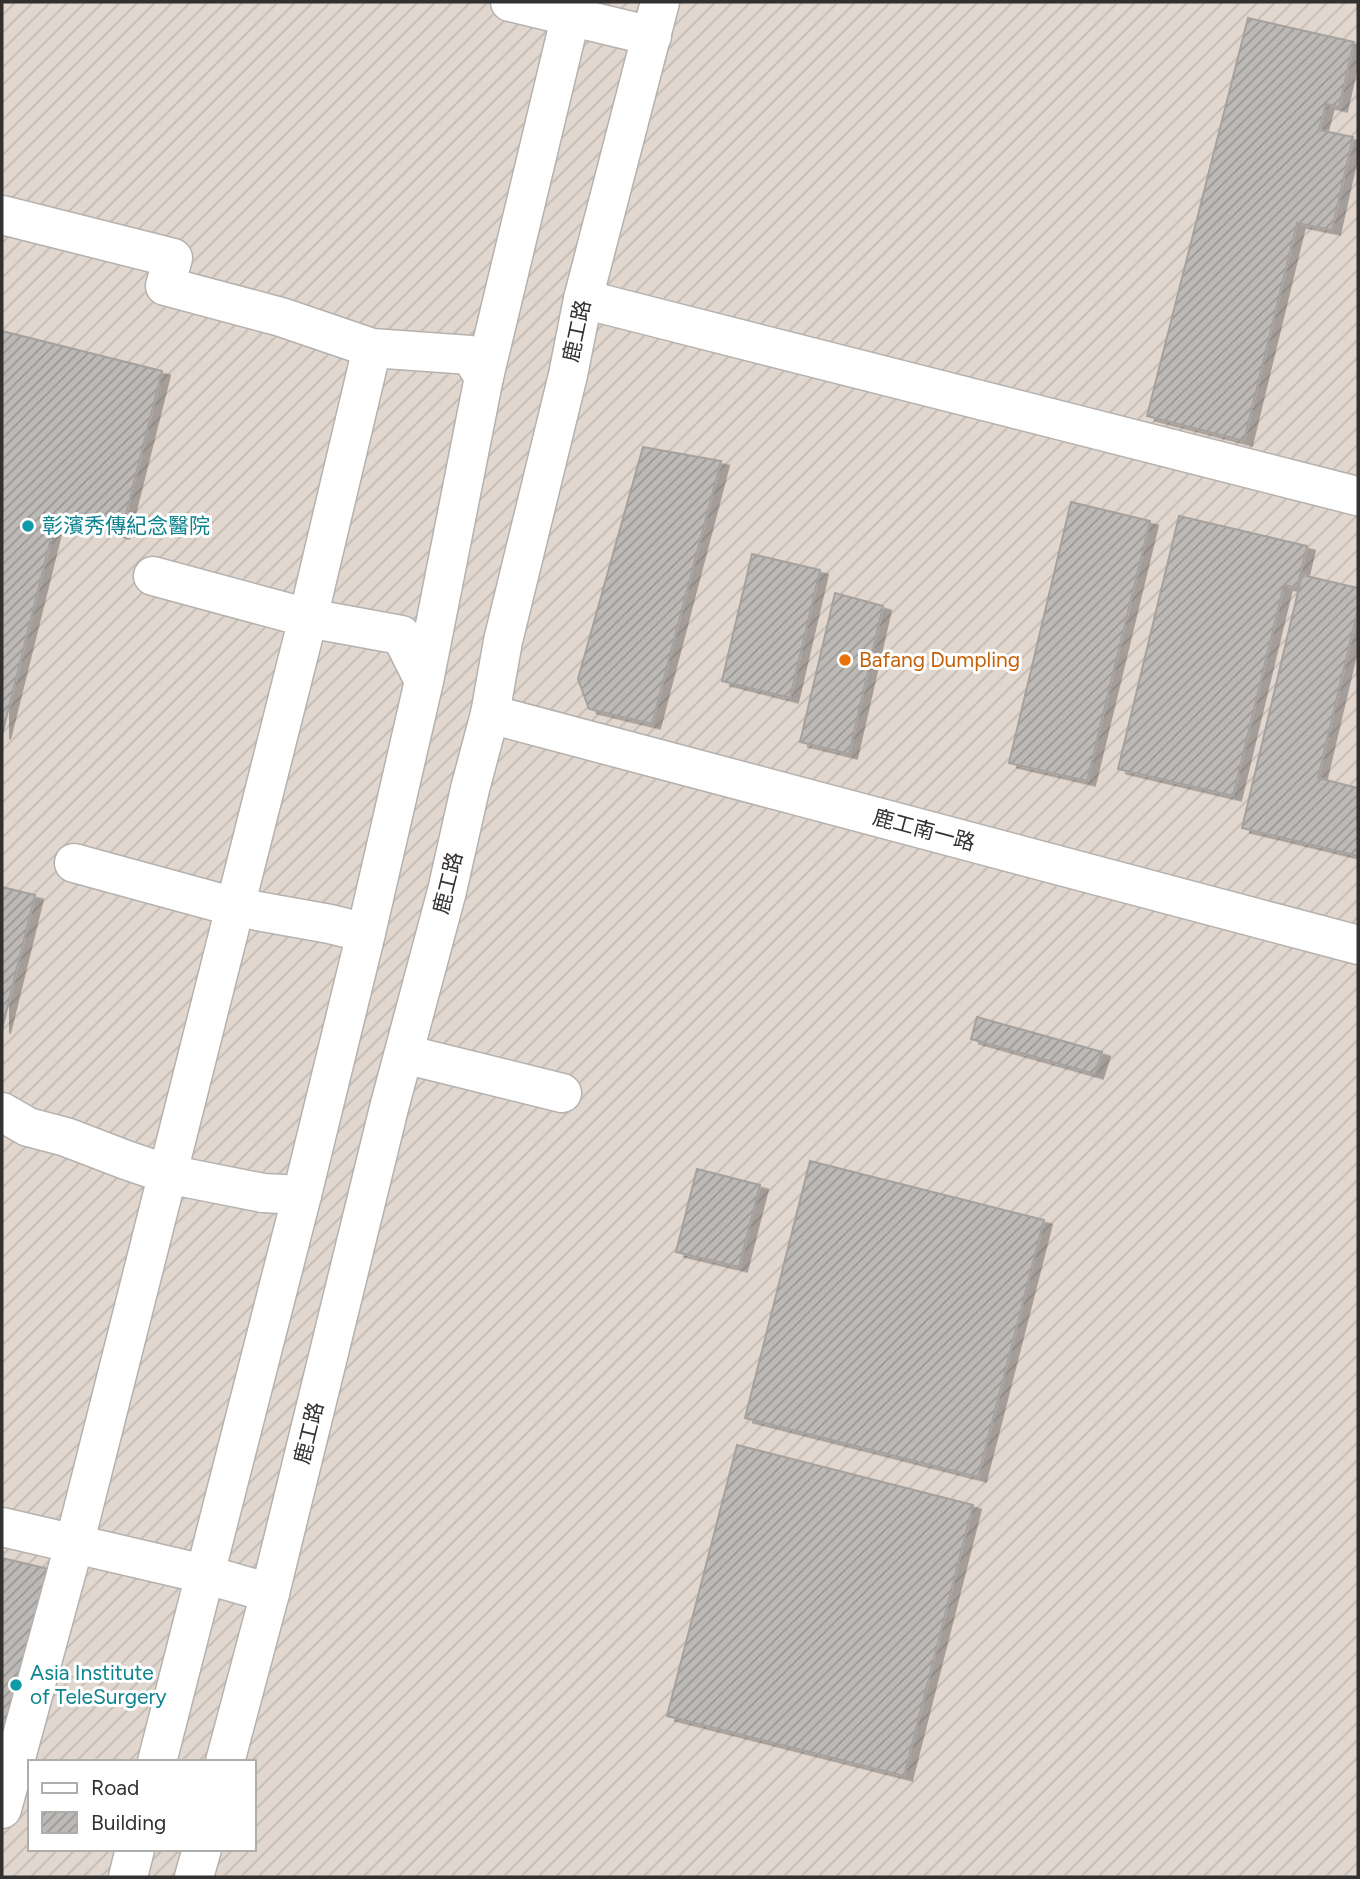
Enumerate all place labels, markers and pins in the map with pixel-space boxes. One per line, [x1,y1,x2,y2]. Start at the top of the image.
place label: 彰濱秀傳紀念醫院 [42,513,210,538]
marker: 彰濱秀傳紀念醫院 [20,518,36,534]
place label: Bafang Dumpling [859,647,1020,672]
marker: Bafang Dumpling [837,652,853,668]
place label: Asia Institute of TeleSurgery [30,1660,167,1709]
marker: Asia Institute of TeleSurgery [8,1677,24,1693]

